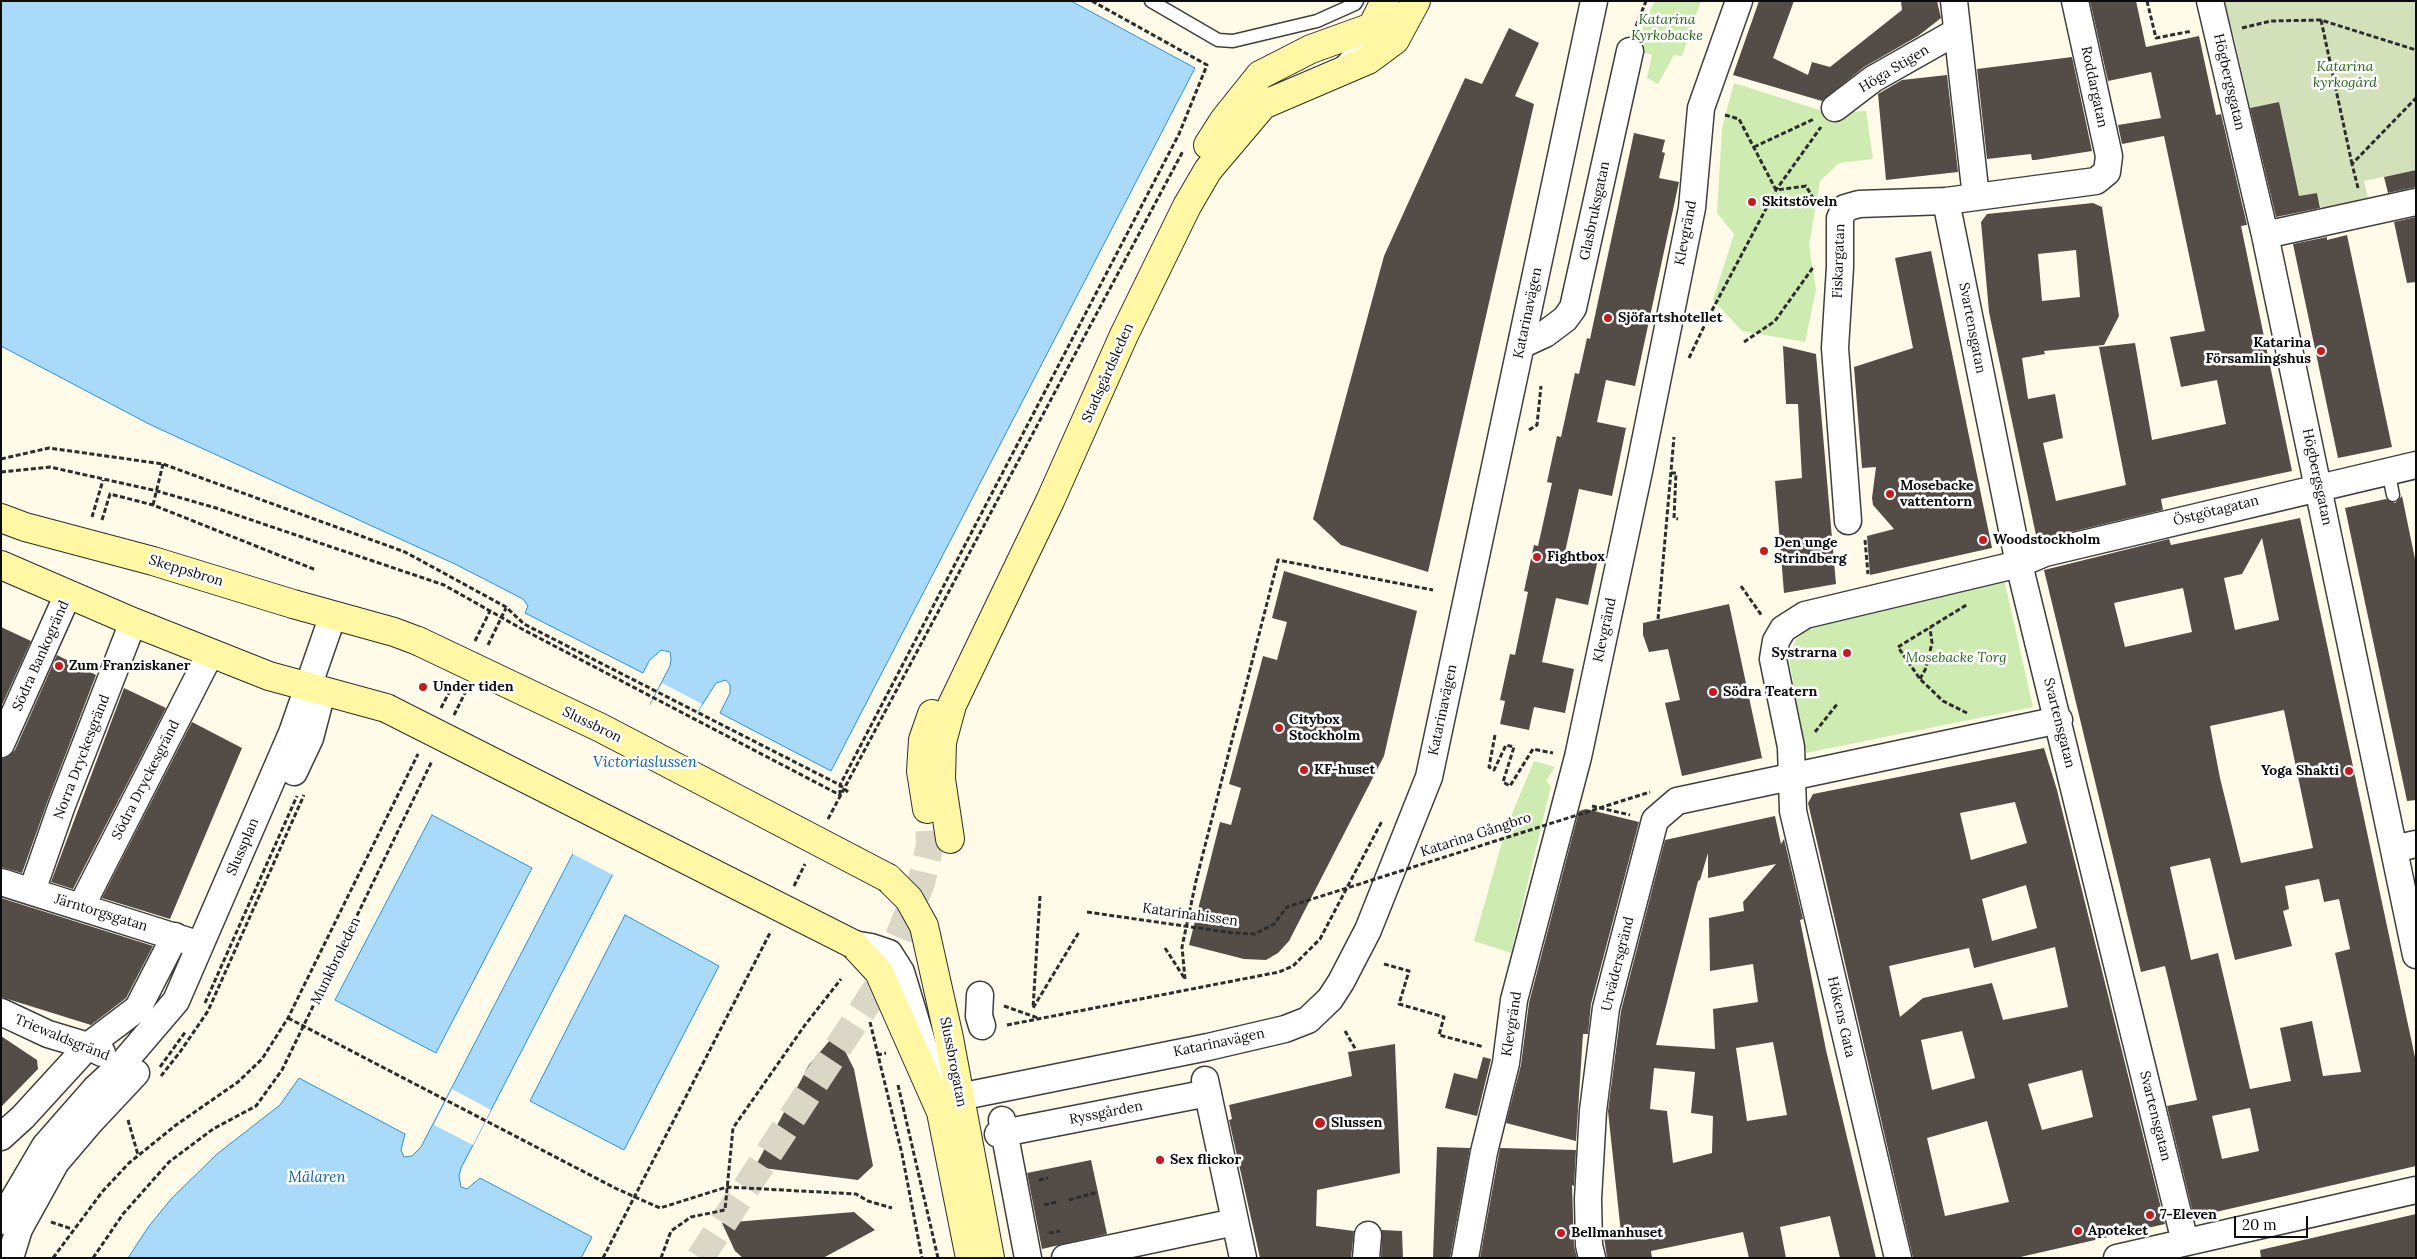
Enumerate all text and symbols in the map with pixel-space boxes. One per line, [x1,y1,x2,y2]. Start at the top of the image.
park label: Katarina Kyrkobacke [1631,12,1703,44]
street label: Högbergsgatan [2210,32,2248,132]
street label: Höga Stigen [1856,42,1932,96]
street label: Roddargatan [2077,45,2111,129]
park label: Katarina kyrkogård [2313,59,2377,92]
street label: Glasbruksgatan [1576,160,1614,262]
place label: Skitstöveln [1762,194,1838,210]
marker: Skitstöveln [1746,196,1758,208]
street label: Klevgränd [1671,199,1701,267]
street label: Fiskargatan [1829,223,1849,299]
street label: Katarinavägen [1510,266,1546,360]
street label: Svartensgatan [1955,281,1989,375]
place label: Sjöfartshotellet [1618,310,1722,326]
marker: Sjöfartshotellet [1602,312,1614,324]
street label: Stadsgårdsleden [1079,321,1137,425]
place label: Katarina Församlingshus [2206,335,2311,368]
marker: Katarina Församlingshus [2315,345,2327,357]
street label: Högbergsgatan [2299,427,2335,527]
place label: Mosebacke vattentorn [1900,478,1974,511]
marker: Mosebacke vattentorn [1884,488,1896,500]
street label: Östgötagatan [2172,492,2260,530]
place label: Woodstockholm [1993,532,2100,548]
marker: Woodstockholm [1977,534,1989,546]
place label: Den unge Strindberg [1774,535,1847,568]
marker: Den unge Strindberg [1758,545,1770,557]
place label: Fightbox [1547,549,1605,565]
marker: Fightbox [1531,551,1543,563]
street label: Skeppsbron [147,552,225,590]
street label: Klevgränd [1590,596,1620,664]
street label: Södra Bankogränd [9,598,73,714]
place label: Systrarna [1772,645,1837,661]
marker: Systrarna [1841,647,1853,659]
park label: Mosebacke Torg [1906,650,2006,666]
place label: Zum Franziskaner [69,658,190,674]
marker: Zum Franziskaner [53,660,65,672]
street label: Katarinavägen [1425,663,1461,757]
street label: Svartensgatan [2040,676,2078,770]
place label: Under tiden [433,679,514,695]
marker: Under tiden [417,681,429,693]
place label: Södra Teatern [1723,684,1817,700]
marker: Södra Teatern [1707,686,1719,698]
street label: Norra Dryckesgränd [50,692,114,822]
street label: Slussbron [560,703,624,747]
place label: Citybox Stockholm [1289,712,1360,744]
street label: Södra Dryckesgränd [109,717,183,843]
marker: Citybox Stockholm [1273,722,1285,734]
water label: Victoriaslussen [593,754,697,772]
place label: KF-huset [1314,762,1375,778]
place label: Yoga Shakti [2261,763,2339,779]
marker: KF-huset [1298,764,1310,776]
marker: Yoga Shakti [2343,765,2355,777]
street label: Katarina Gångbro [1418,809,1534,861]
street label: Slussplan [223,816,263,878]
street label: Järntorgsgatan [52,891,150,935]
street label: Katarinahissen [1141,900,1239,930]
street label: Munkbroleden [308,914,364,1008]
street label: Urvädersgränd [1598,915,1638,1013]
street label: Hökens Gata [1823,975,1859,1059]
street label: Klevgränd [1499,990,1525,1058]
street label: Triewaldsgränd [12,1011,112,1065]
street label: Slussbrogatan [936,1016,970,1108]
street label: Katarinavägen [1172,1025,1266,1061]
street label: Svartensgatan [2136,1069,2174,1163]
street label: Ryssgården [1068,1098,1144,1128]
place label: Slussen [1331,1115,1382,1131]
marker: Slussen [1313,1116,1327,1130]
place label: Sex flickor [1170,1152,1241,1168]
marker: Sex flickor [1154,1154,1166,1166]
water label: Mälaren [288,1169,346,1187]
scale bar [2237,1206,2311,1238]
place label: 7-Eleven [2160,1207,2217,1223]
marker: 7-Eleven [2144,1209,2156,1221]
text: 20 m [2242,1215,2277,1234]
place label: Apoteket [2088,1223,2148,1239]
place label: Bellmanhuset [1571,1225,1663,1241]
marker: Apoteket [2072,1225,2084,1237]
marker: Bellmanhuset [1555,1227,1567,1239]

